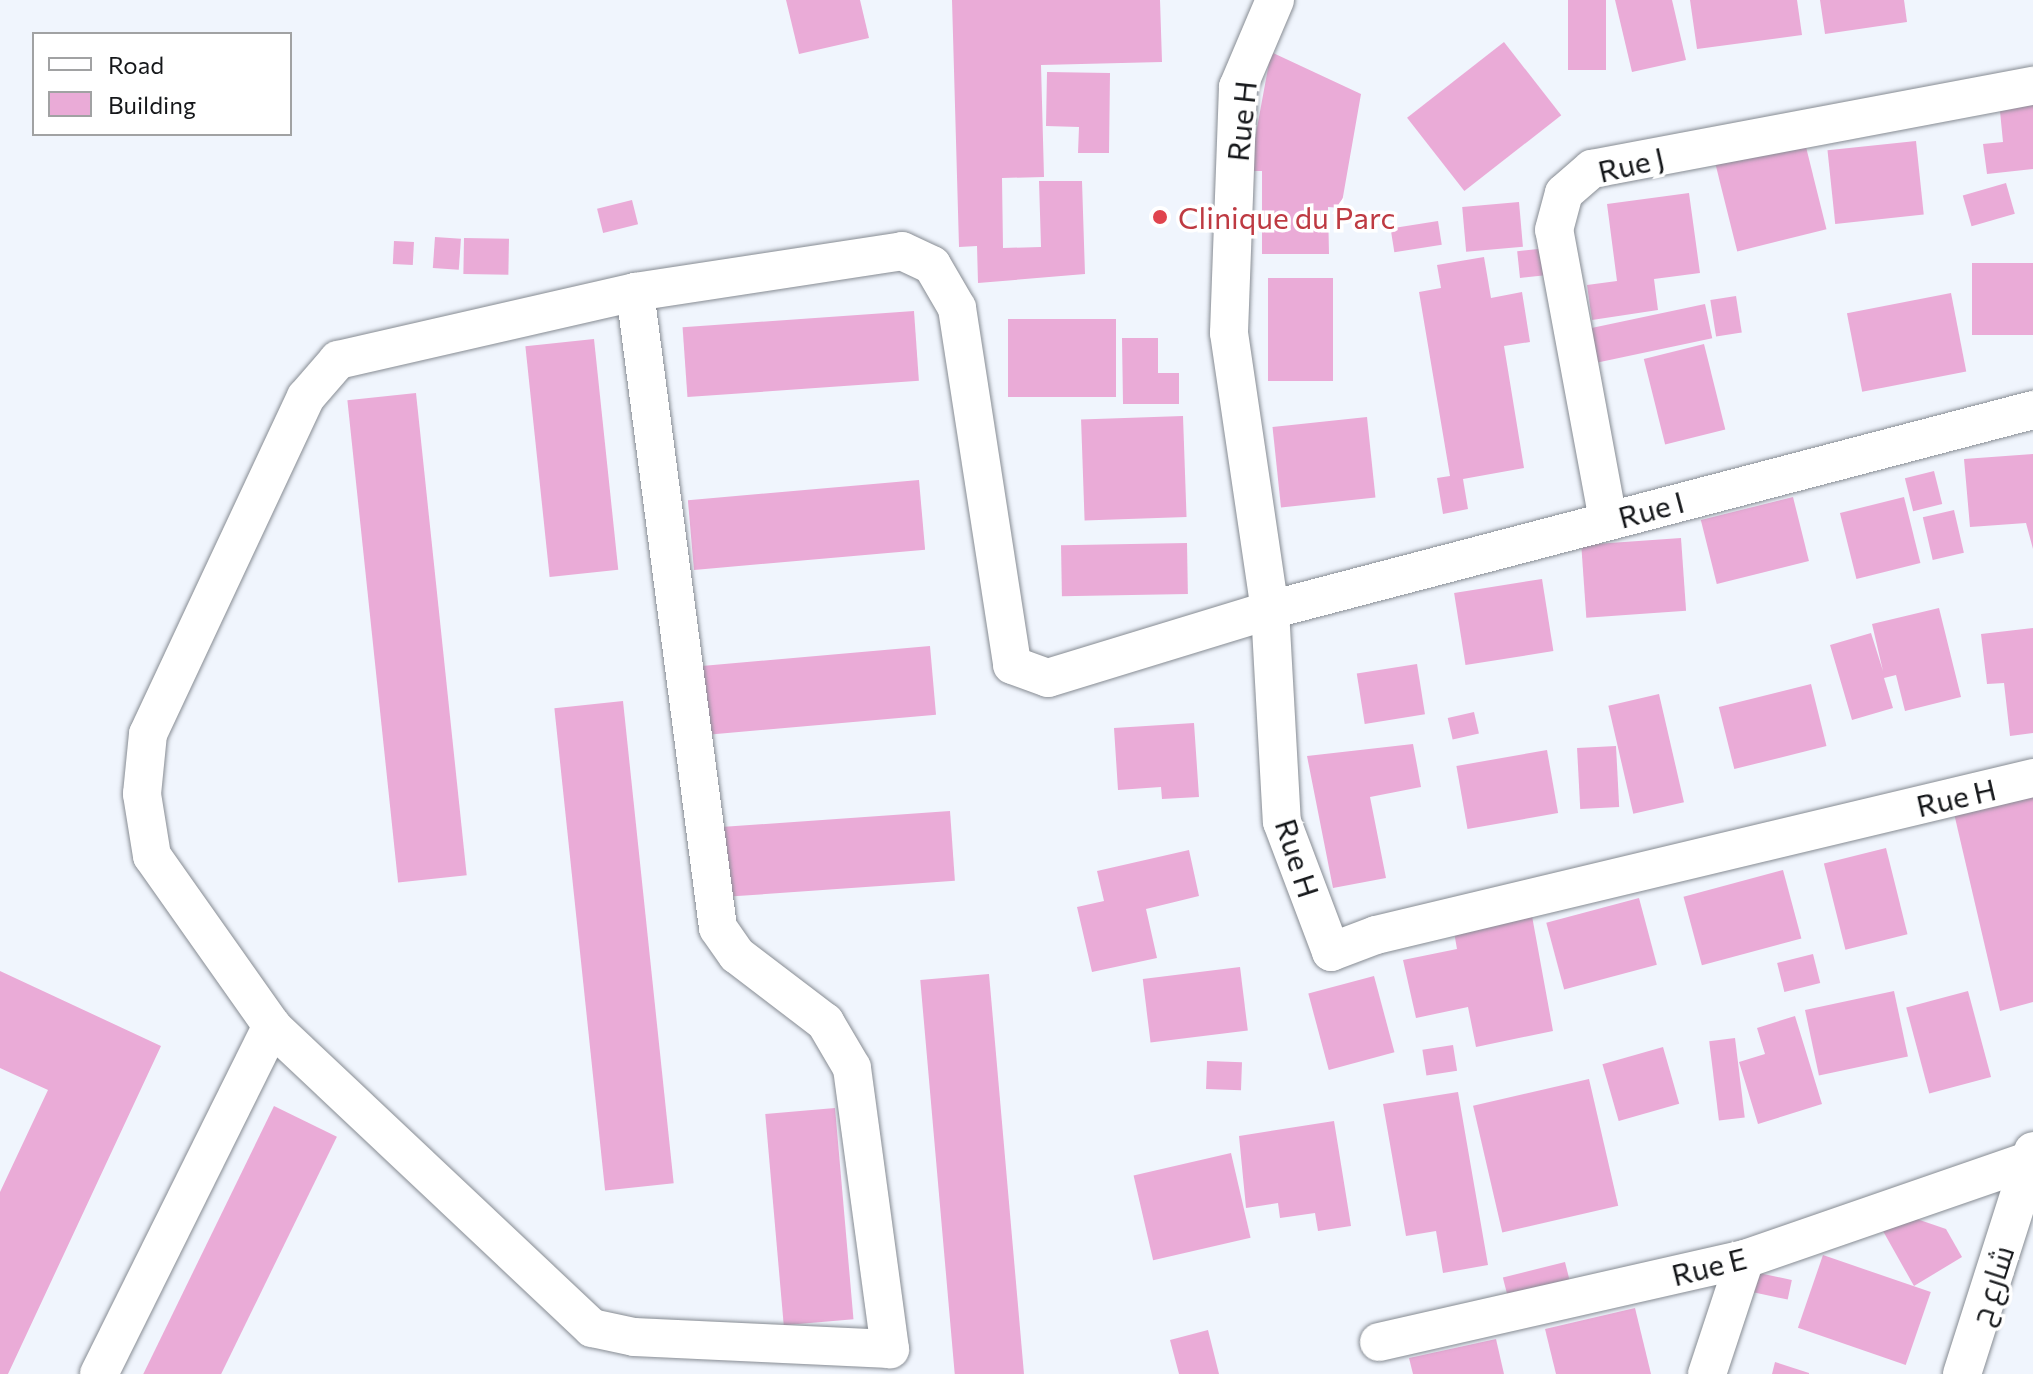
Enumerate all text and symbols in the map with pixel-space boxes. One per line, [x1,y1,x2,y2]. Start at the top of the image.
legend [32,32,292,136]
text: Road [108,50,164,79]
street label: Rue H [1219,79,1263,163]
text: Building [108,90,196,119]
street label: Rue J [1594,139,1668,189]
place label: Clinique du Parc [1178,199,1395,235]
marker: Clinique du Parc [1149,206,1171,228]
street label: Rue I [1614,483,1688,535]
street label: Rue H [1913,770,1999,824]
street label: Rue H [1268,814,1328,902]
street label: Rue E [1668,1239,1750,1293]
street label: شارع ح [1961,1241,2021,1329]

